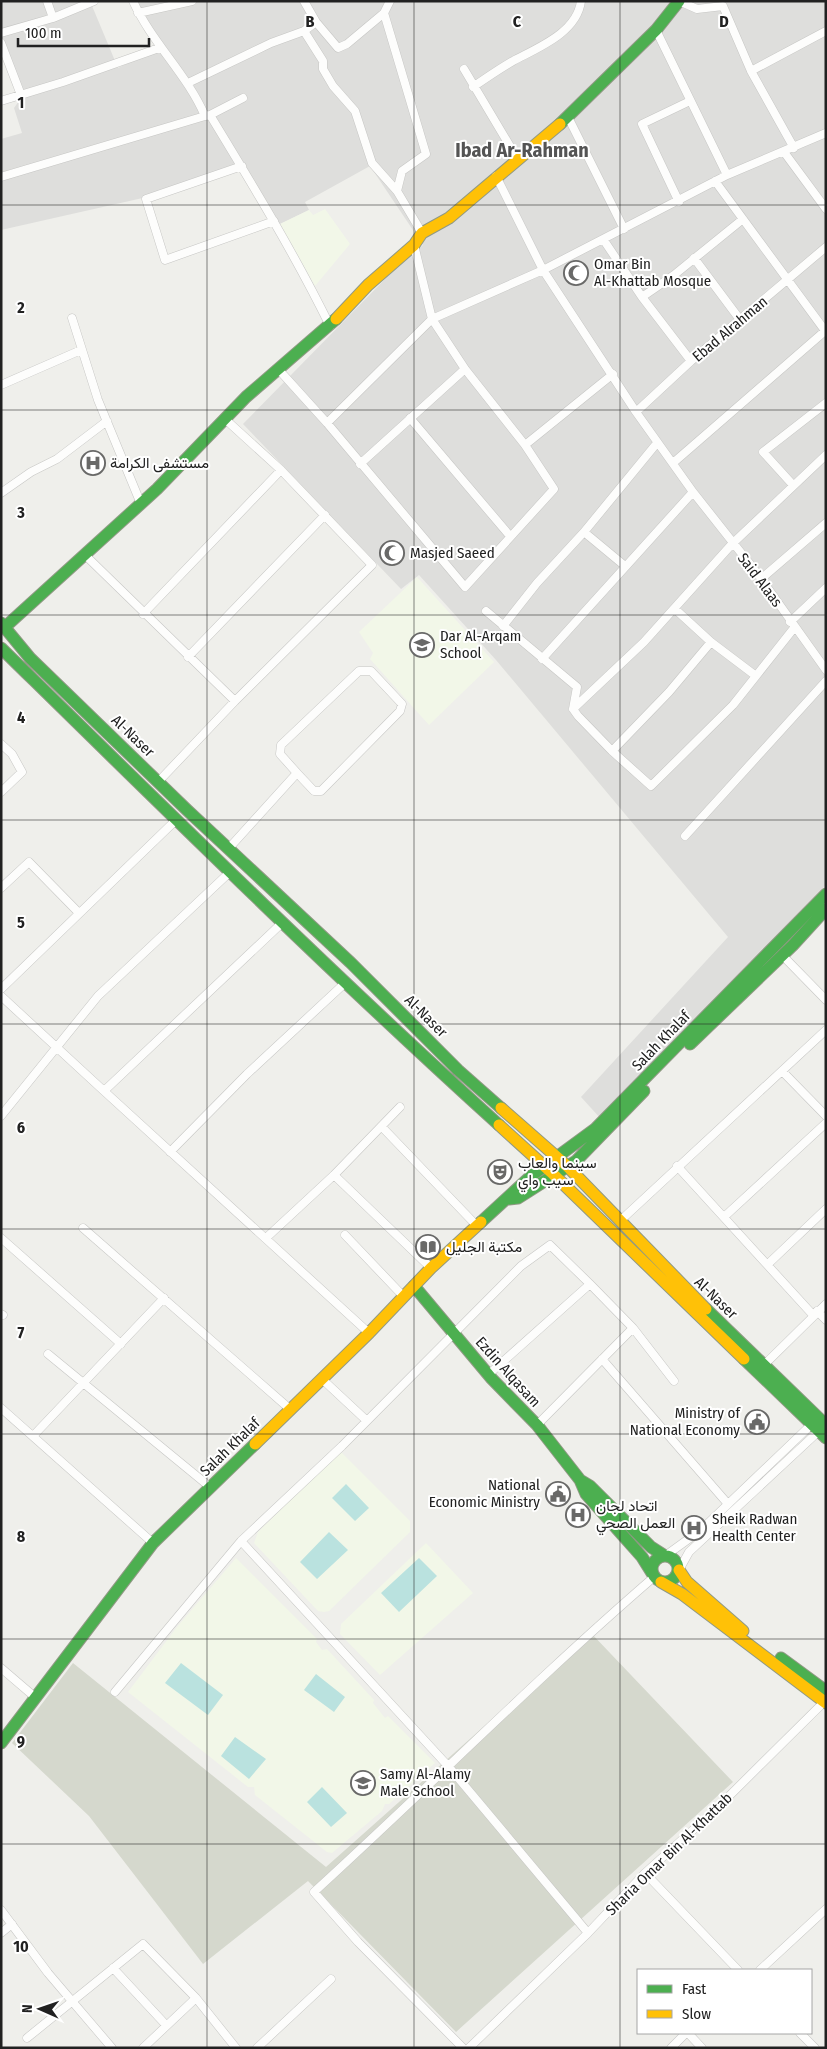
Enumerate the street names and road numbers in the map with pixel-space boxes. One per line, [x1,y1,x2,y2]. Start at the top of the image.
street label: Ebad Alrahman [689,292,771,366]
street label: Said Alaas [734,549,786,611]
street label: Al-Naser [108,711,159,761]
street label: Al-Naser [401,991,452,1042]
street label: Salah Khalaf [628,1006,695,1075]
street label: Al-Naser [691,1273,742,1323]
street label: Ezdin Alqasam [472,1333,544,1411]
street label: Salah Khalaf [196,1413,265,1480]
street label: Sharia Omar Bin Al-Khattab [602,1789,736,1919]

